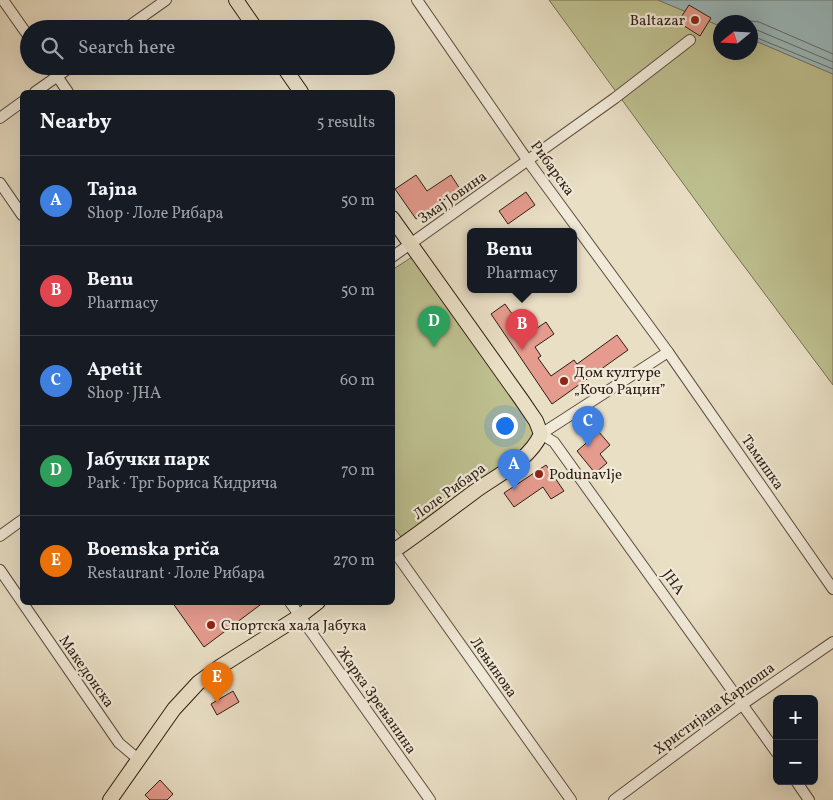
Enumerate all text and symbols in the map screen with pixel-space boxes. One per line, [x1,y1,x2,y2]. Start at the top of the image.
place label: Baltazar [630,11,685,32]
marker: Baltazar [689,14,701,26]
north arrow [713,15,758,60]
search box [20,20,395,75]
icon: search [38,34,66,62]
text: Search here [78,35,175,61]
text: Nearby [40,108,111,137]
text: 5 results [317,112,375,134]
street label: Рибарска [525,137,579,201]
street label: Змај Јовина [414,167,492,230]
text: Tajna [87,177,137,203]
text: A [50,190,62,212]
text: 50 m [341,190,375,212]
text: Shop · Лоле Рибара [87,203,224,225]
popup [467,228,577,293]
text: Benu [486,237,533,263]
text: Pharmacy [486,263,558,285]
text: Benu [87,267,133,293]
text: B [51,280,61,302]
text: 50 m [341,280,375,302]
text: Pharmacy [87,293,158,315]
pin: D [418,306,450,347]
pin: B [506,309,538,350]
text: Apetit [87,357,142,383]
place label: Дом културе „Кочо Рацин” [574,363,666,401]
text: C [51,370,61,392]
text: 60 m [340,370,375,392]
marker: Дом културе „Кочо Рацин” [558,375,570,387]
text: Shop · ЈНА [87,383,161,405]
pin: C [572,406,604,447]
your location [492,413,518,439]
street label: Тамишка [735,431,788,495]
text: Јабучки парк [87,447,210,473]
pin: A [498,449,530,490]
street label: Лоле Рибара [409,459,491,526]
text: D [50,460,62,482]
text: 70 m [341,460,375,482]
place label: Podunavlje [549,465,622,486]
marker: Podunavlje [533,468,545,480]
text: Park · Трг Бориса Кидрича [87,473,278,495]
text: Boemska priča [87,537,220,563]
text: E [51,550,61,572]
text: 270 m [333,550,375,572]
text: Restaurant · Лоле Рибара [87,563,265,585]
street label: ЈНА [656,566,689,600]
place label: Спортска хала Јабука [221,616,366,637]
marker: Спортска хала Јабука [205,619,217,631]
street label: Македонска [53,631,118,712]
street label: Лењинова [464,633,521,702]
street label: Жарка Зрењанина [331,643,421,759]
street label: Христијана Карпоша [650,658,780,760]
pin: E [201,662,233,703]
map controls [773,695,818,785]
button: + [773,695,818,740]
button: − [773,740,818,785]

